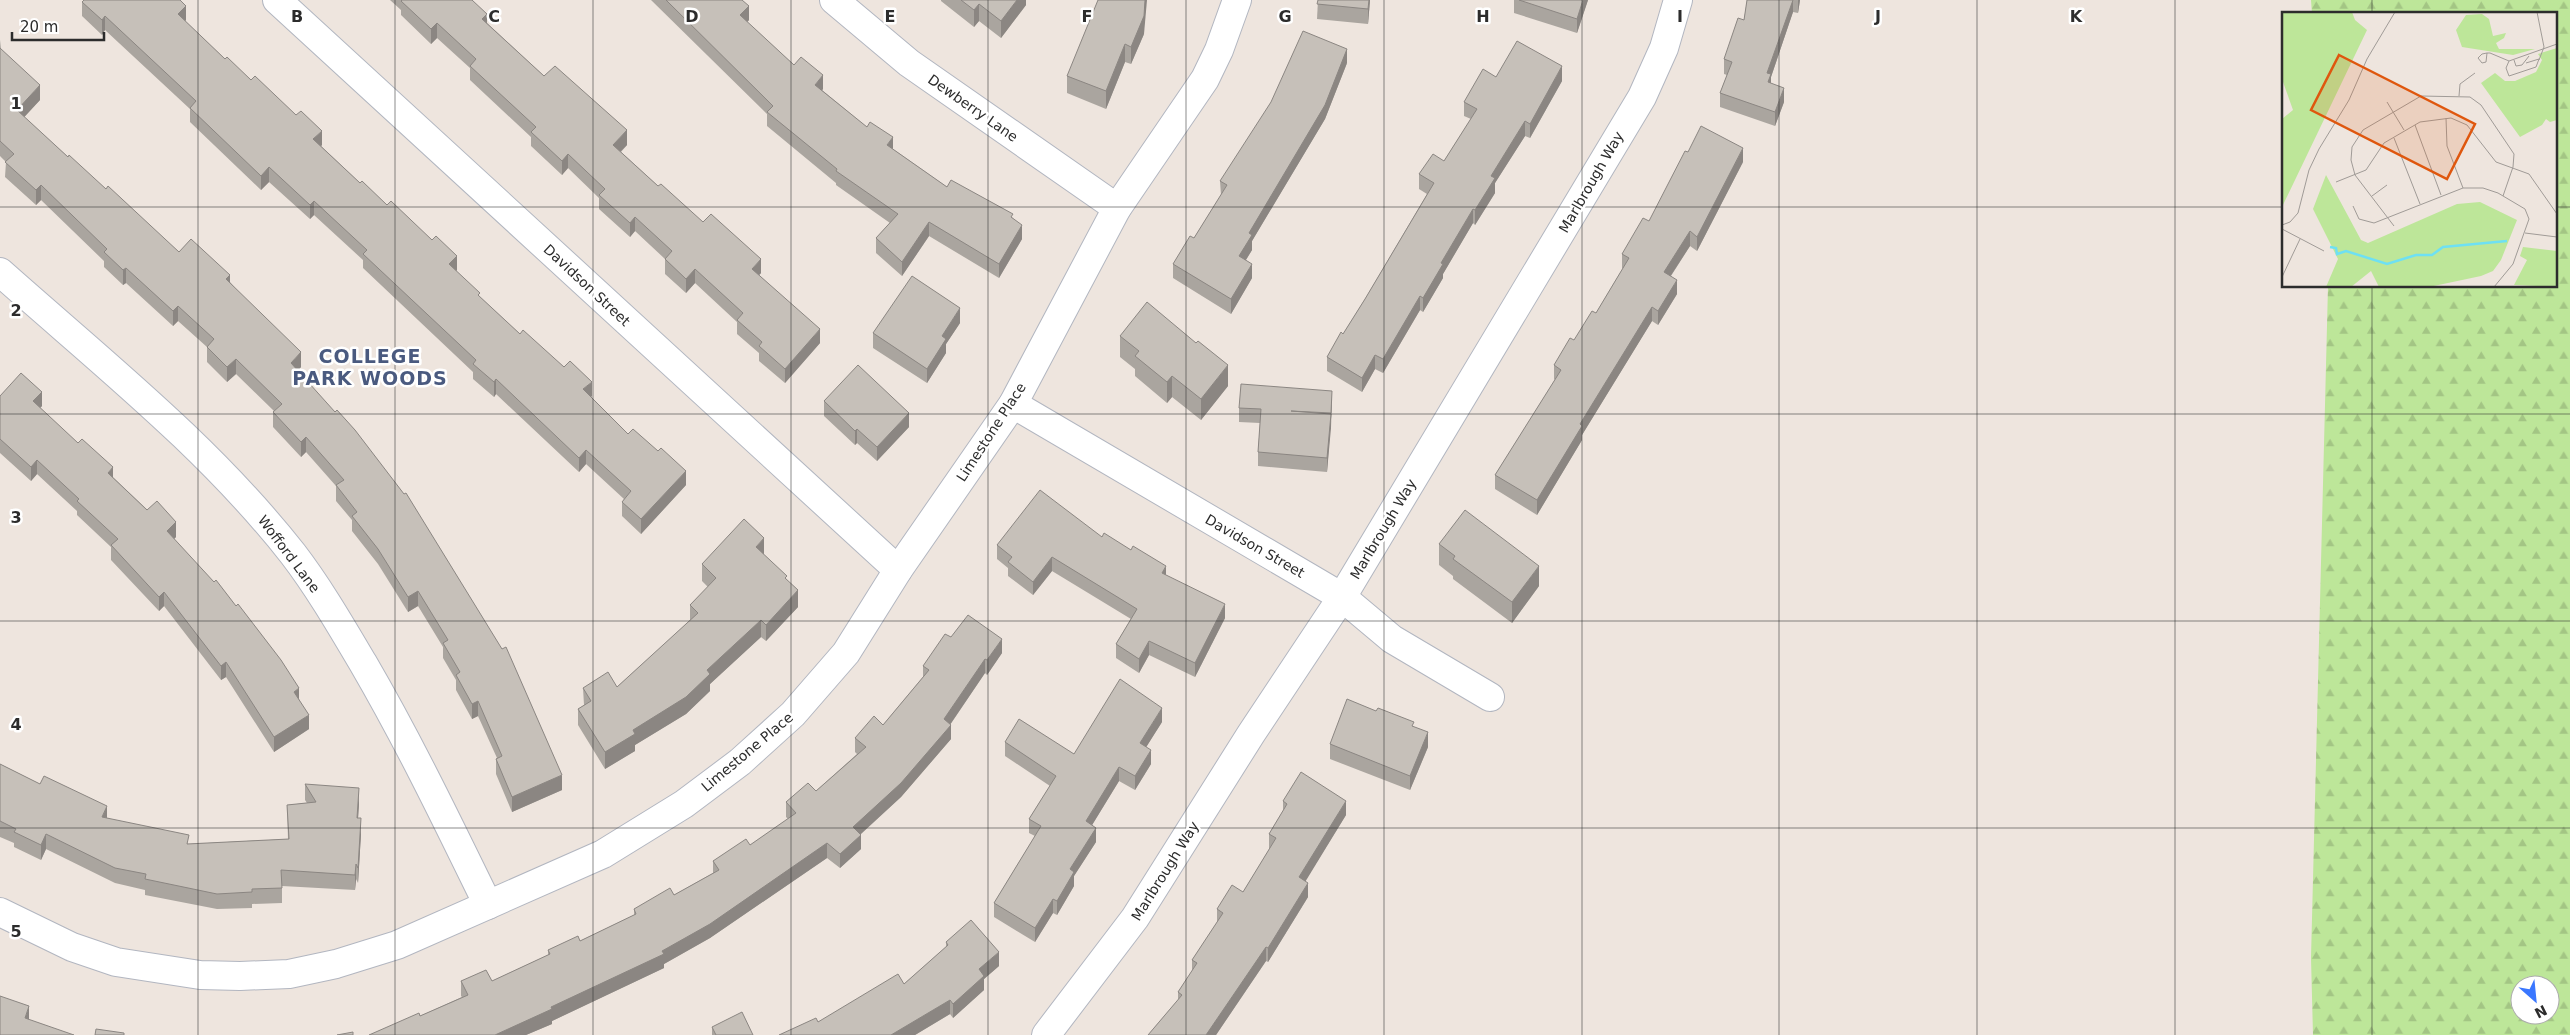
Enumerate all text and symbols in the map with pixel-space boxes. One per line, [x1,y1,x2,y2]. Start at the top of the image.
text: B [291,7,303,26]
text: C [488,7,500,26]
text: D [685,7,699,26]
text: E [885,7,895,26]
text: F [1082,7,1092,26]
text: G [1278,7,1292,26]
text: H [1476,7,1490,26]
text: I [1677,7,1683,26]
text: J [1874,7,1881,26]
text: K [2070,7,2083,26]
scale bar [12,10,105,42]
inset map [2282,12,2558,288]
text: 20 m [20,18,58,36]
street label: Dewberry Lane [925,71,1021,145]
text: 1 [10,94,22,113]
street label: Marlbrough Way [1556,129,1626,235]
street label: Davidson Street [541,241,634,329]
text: 2 [10,301,22,320]
district label: COLLEGE PARK WOODS [292,345,448,389]
street label: Limestone Place [953,380,1029,484]
street label: Marlbrough Way [1347,476,1419,582]
text: 3 [10,508,22,527]
street label: Davidson Street [1202,511,1308,581]
street label: Wofford Lane [255,512,323,596]
street label: Limestone Place [698,709,796,795]
text: 4 [10,715,22,734]
street label: Marlbrough Way [1128,818,1202,924]
text: 5 [10,922,22,941]
north arrow [2510,975,2560,1025]
text: N [2532,1002,2550,1021]

